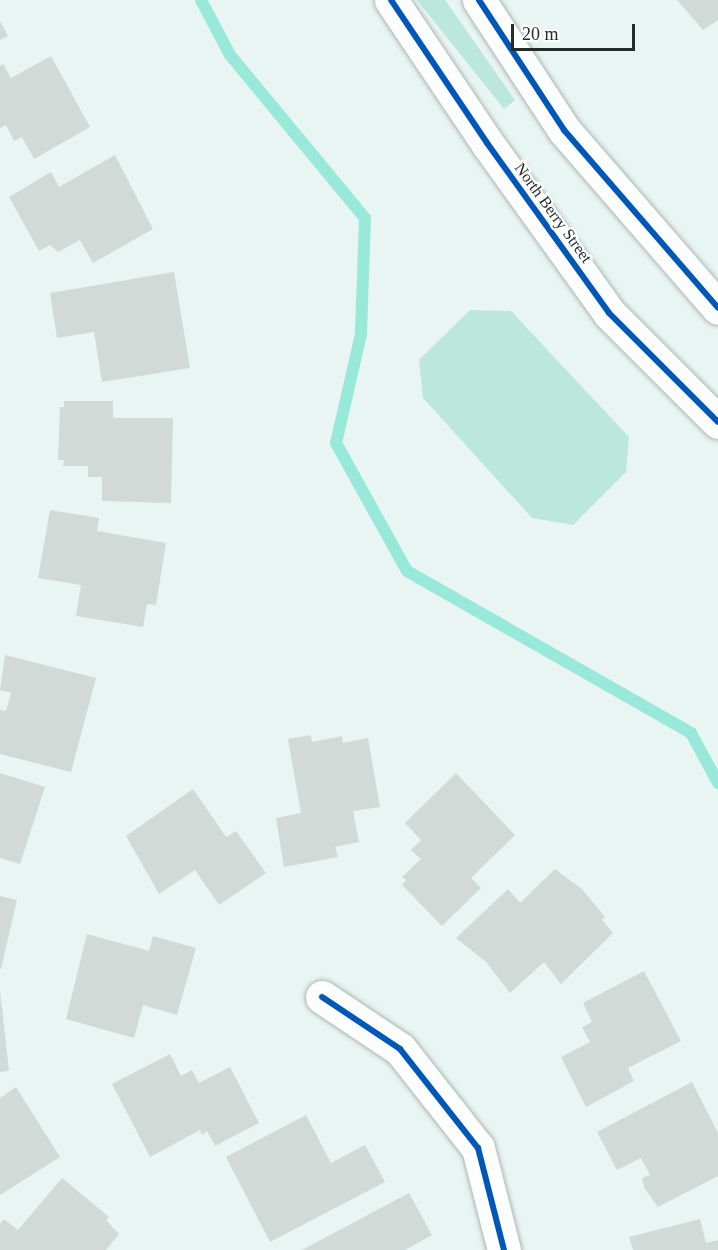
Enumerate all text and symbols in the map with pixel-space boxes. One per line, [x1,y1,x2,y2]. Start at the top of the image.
scale bar [514,12,638,50]
text: 20 m [522,24,559,44]
street label: North Berry Street [510,159,596,267]

